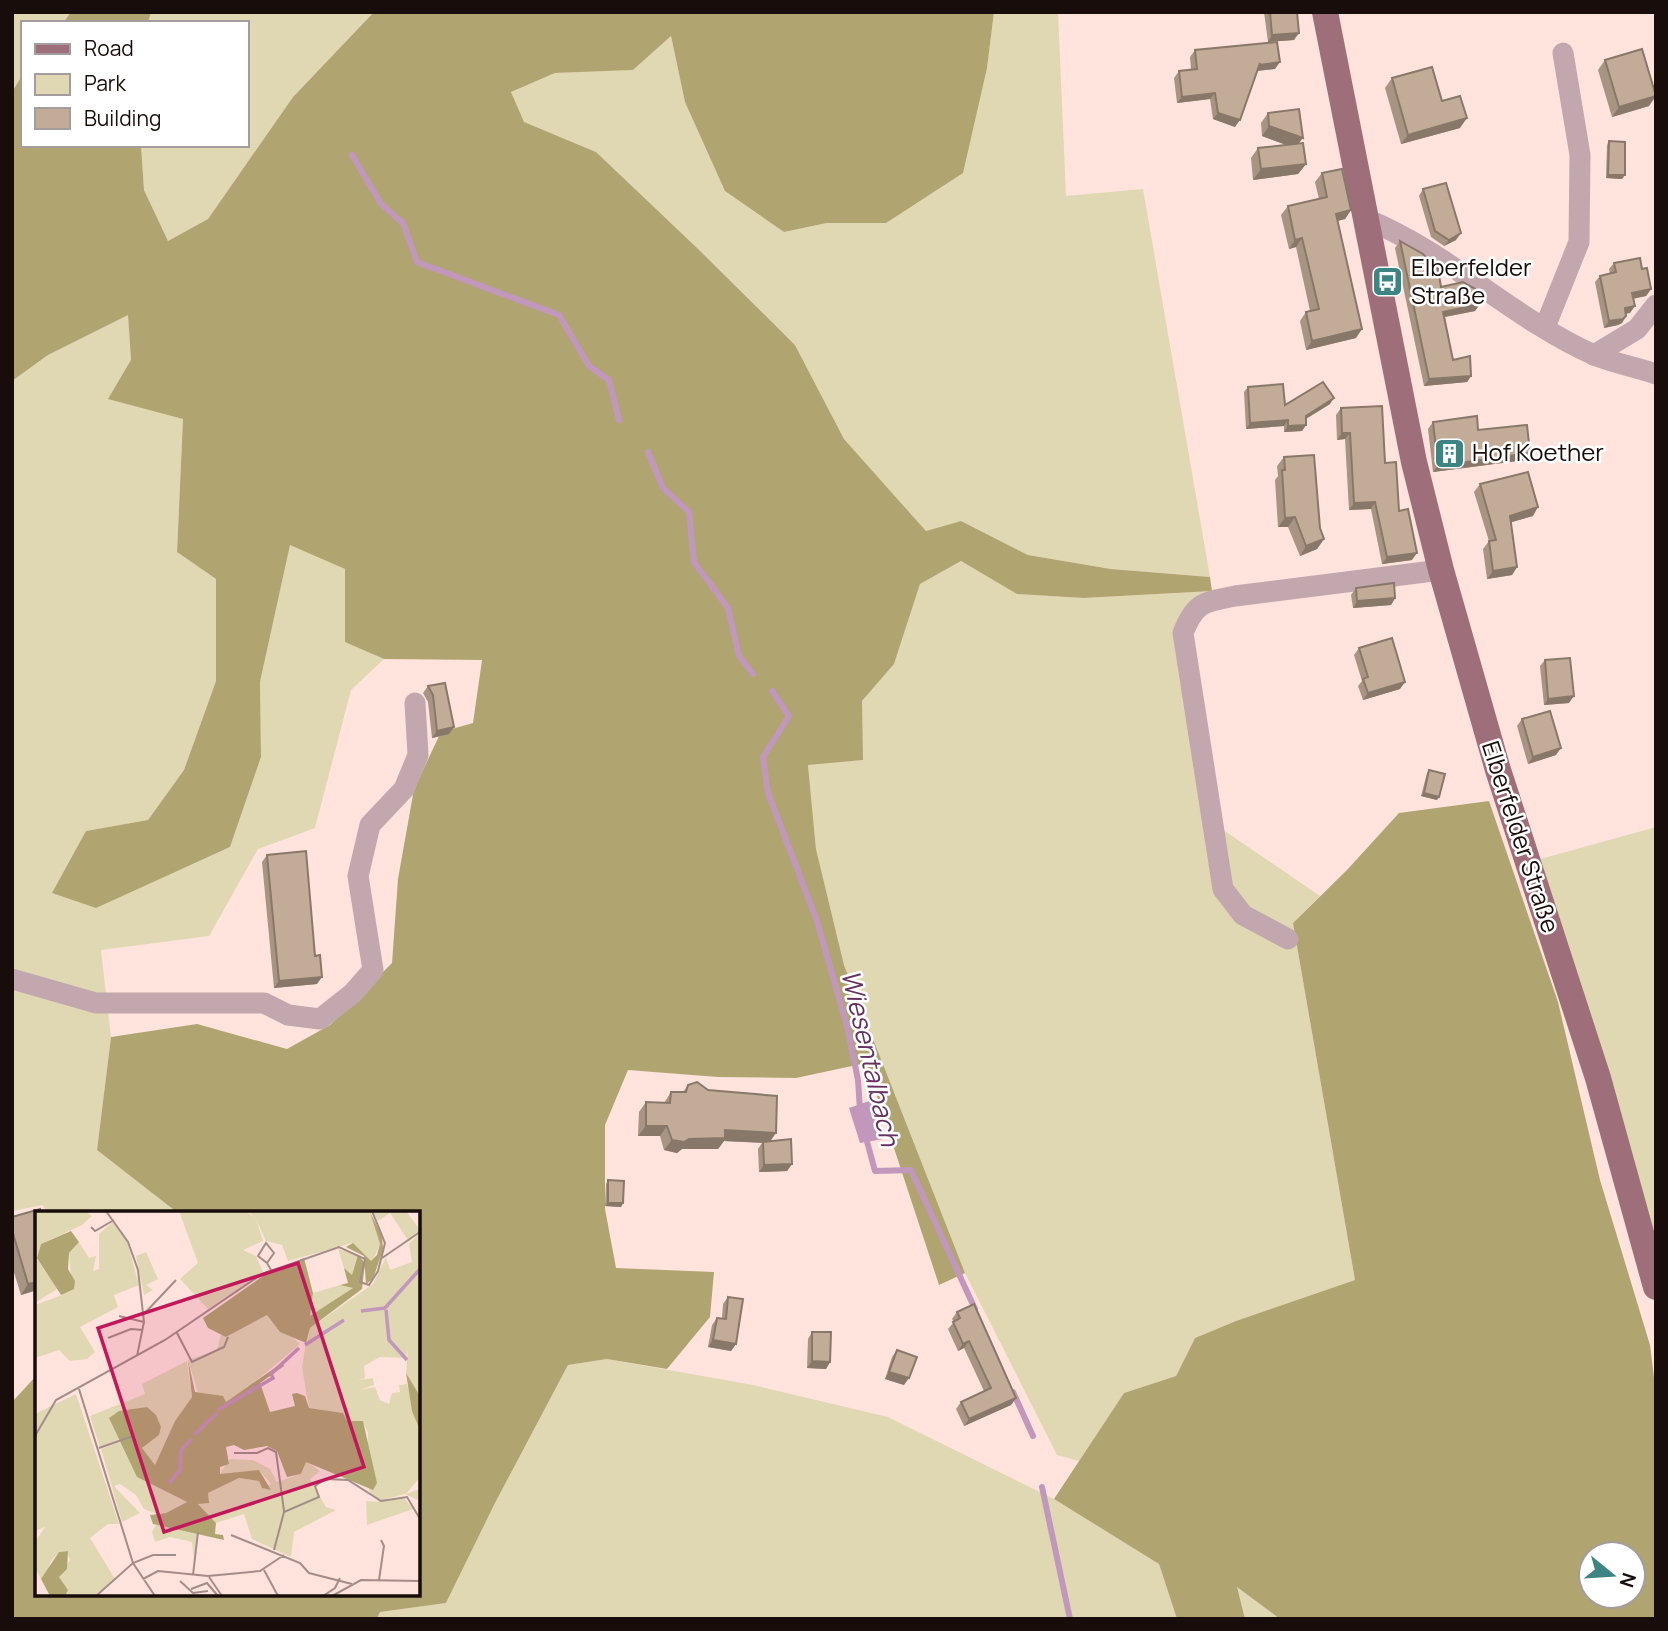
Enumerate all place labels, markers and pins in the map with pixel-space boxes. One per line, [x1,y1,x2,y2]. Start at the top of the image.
place label: Elberfelder Straße [1411,250,1532,311]
bus stop icon: Elberfelder Straße [1371,265,1405,299]
place label: Hof Koether [1472,435,1604,468]
building icon: Hof Koether [1432,436,1466,470]

